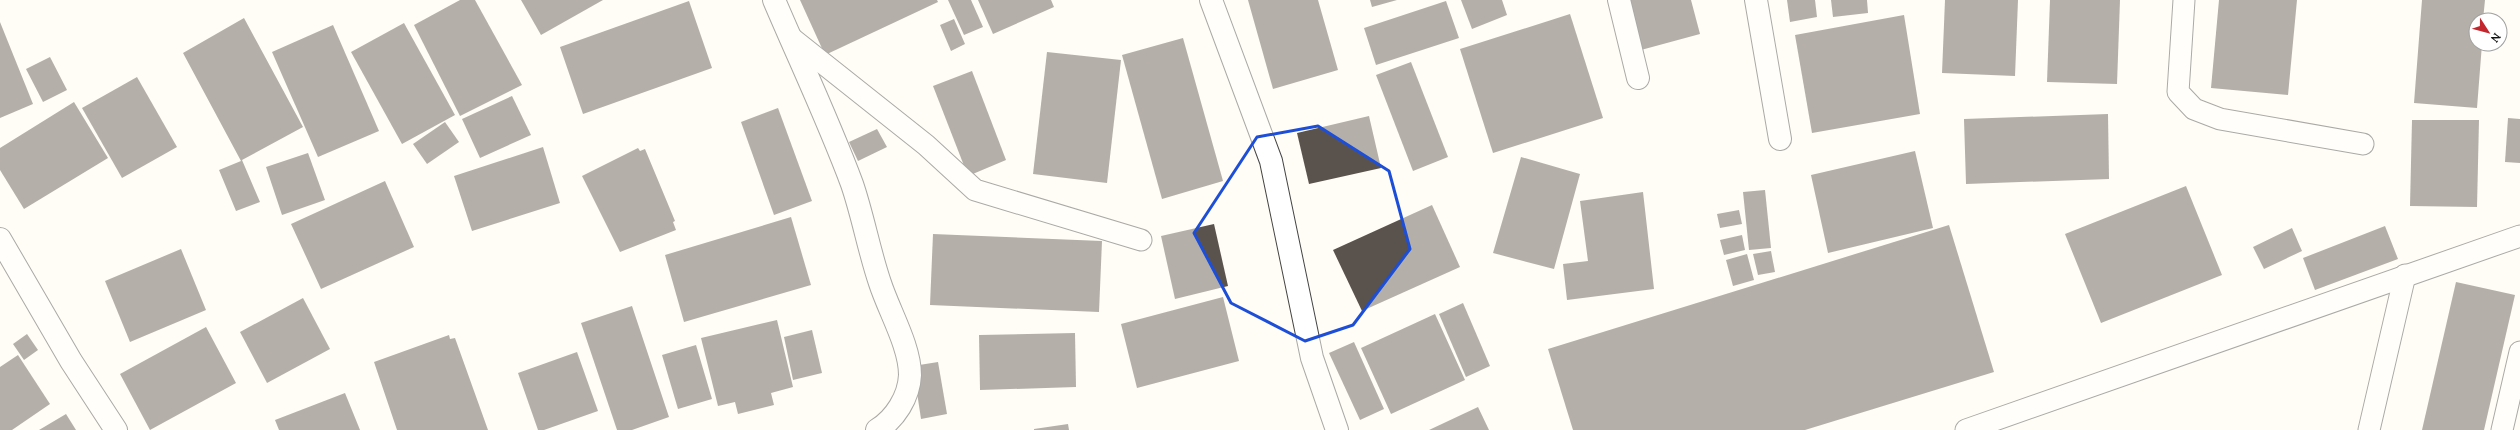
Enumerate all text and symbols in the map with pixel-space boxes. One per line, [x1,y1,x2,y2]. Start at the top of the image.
north arrow [2468,12,2508,52]
text: N [2488,30,2504,46]

